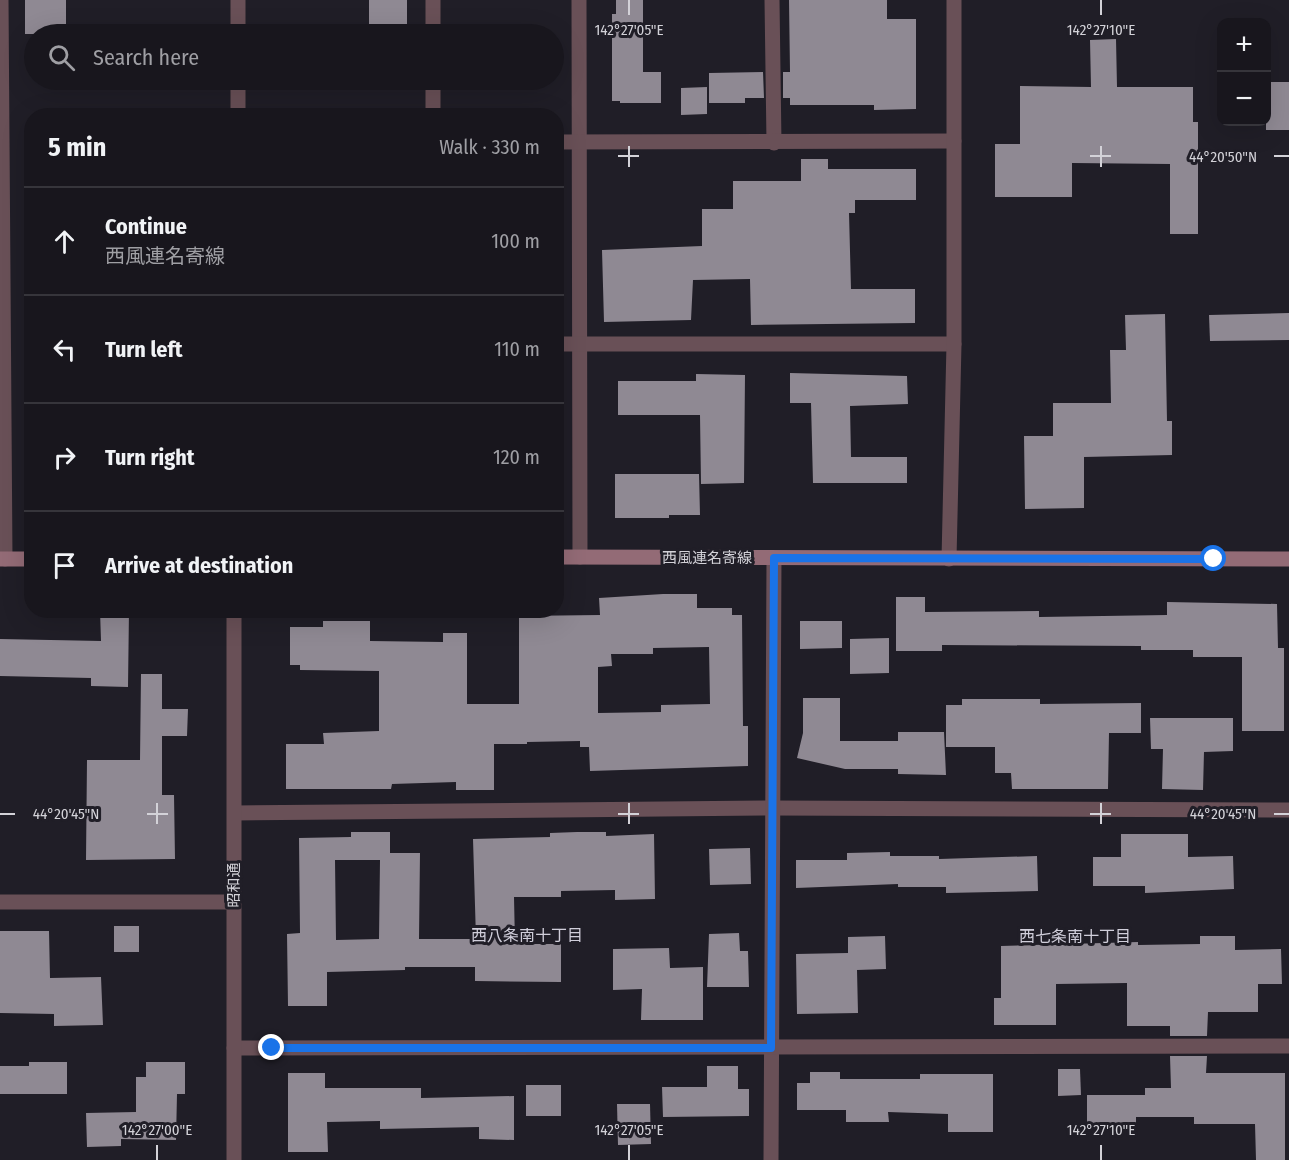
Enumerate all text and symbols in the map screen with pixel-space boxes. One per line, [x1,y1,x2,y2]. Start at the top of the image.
map controls [1217,18,1271,126]
button: + [1217,18,1271,72]
text: 142°27'05"E [594,21,664,39]
text: 142°27'10"E [1067,21,1135,39]
search box [24,24,564,90]
icon: search [45,41,78,74]
text: Search here [93,44,199,71]
button: − [1217,72,1271,126]
text: 5 min [48,132,106,163]
text: Walk · 330 m [439,135,540,159]
text: 44°20'50"N [1189,148,1257,166]
text: Continue [105,213,187,240]
icon: ahead [48,225,81,258]
text: 100 m [491,229,540,253]
text: 西風連名寄線 [105,244,225,268]
icon: left [48,333,81,366]
text: Turn left [105,336,183,363]
text: 110 m [494,337,540,361]
icon: right [48,441,81,474]
text: Turn right [105,444,194,471]
text: 120 m [493,445,540,469]
route start [1200,545,1226,571]
icon: arrive [48,549,81,582]
street label: 西風連名寄線 [662,549,752,567]
text: Arrive at destination [105,552,293,579]
text: 44°20'45"N [33,805,99,823]
text: 44°20'45"N [1190,805,1256,823]
street label: 昭和通 [225,862,243,908]
district label: 西八条南十丁目 [471,926,583,945]
district label: 西七条南十丁目 [1019,927,1131,946]
route end [258,1034,284,1060]
text: 142°27'00"E [122,1121,192,1139]
text: 142°27'05"E [594,1121,664,1139]
text: 142°27'10"E [1067,1121,1135,1139]

